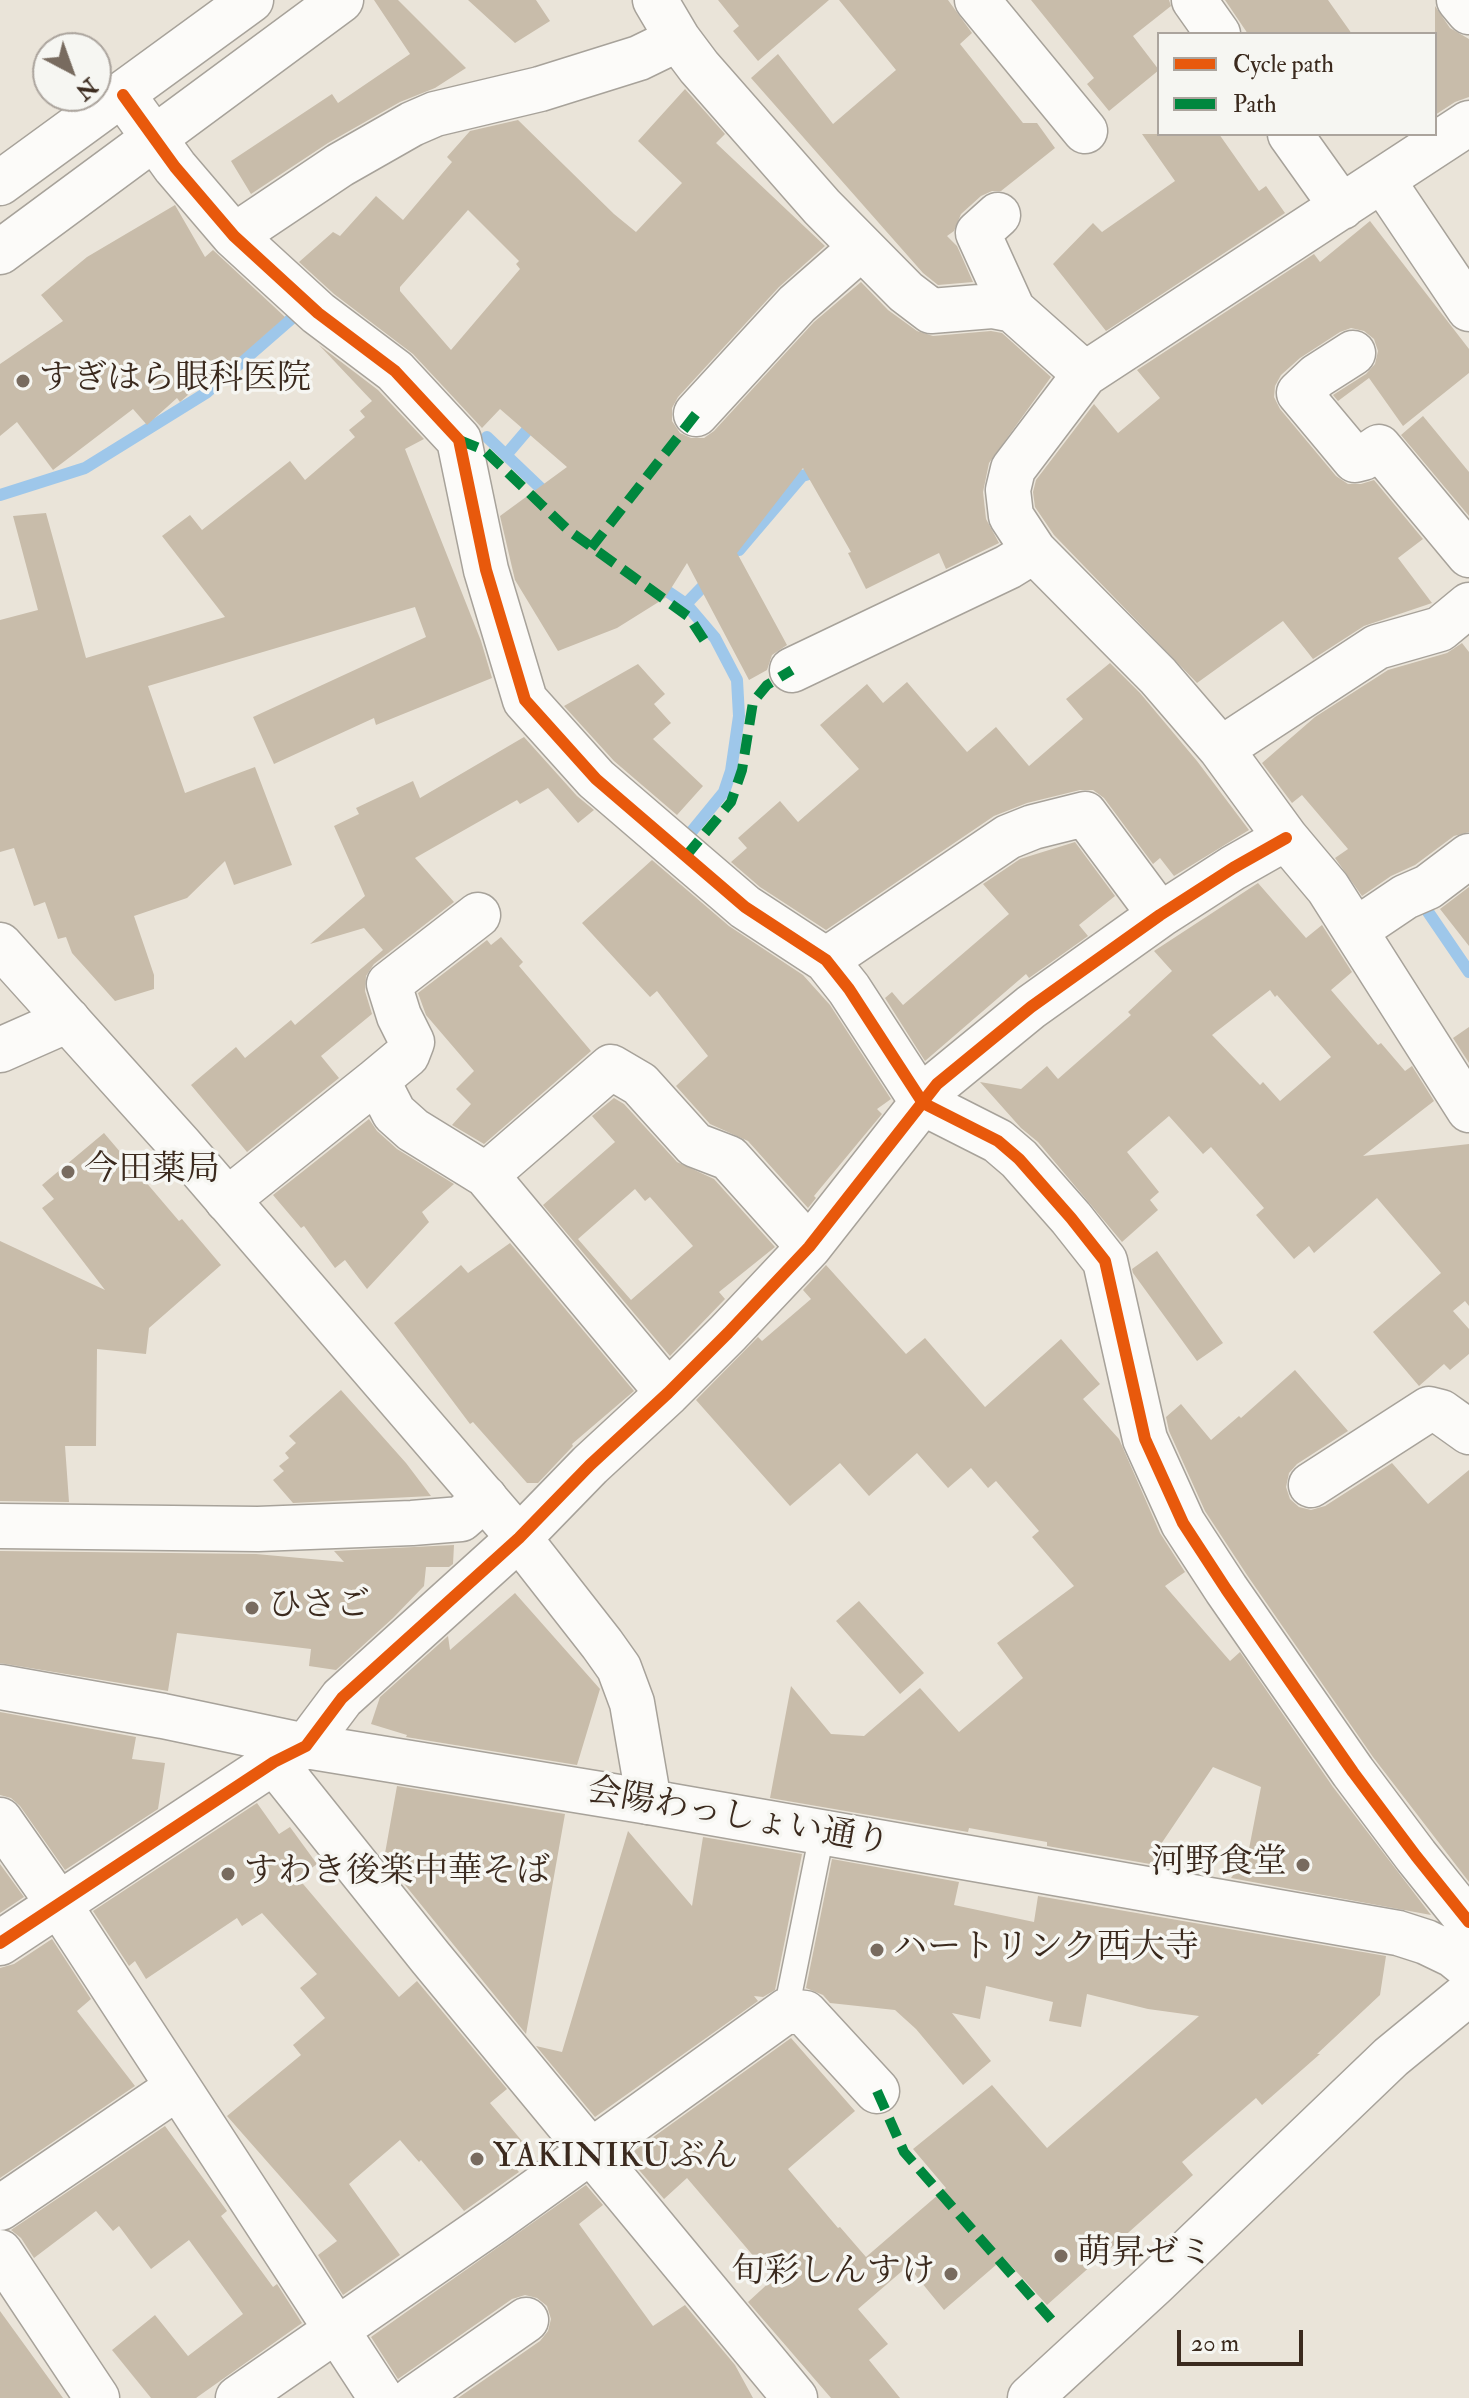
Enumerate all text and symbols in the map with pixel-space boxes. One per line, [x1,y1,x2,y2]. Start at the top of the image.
north arrow [32,32,112,112]
legend [1157,32,1437,136]
text: Cycle path [1233,49,1334,80]
text: N [70,72,103,106]
text: Path [1233,89,1277,120]
place label: すぎはら眼科医院 [39,361,311,401]
marker: すぎはら眼科医院 [14,372,32,390]
place label: 今田薬局 [84,1152,220,1192]
marker: 今田薬局 [59,1163,77,1181]
place label: ひさご [268,1588,370,1628]
marker: ひさご [243,1599,261,1617]
street label: 会陽わっしょい通り [584,1772,892,1866]
place label: 河野食堂 [1151,1845,1287,1885]
place label: すわき後楽中華そば [244,1854,550,1894]
marker: 河野食堂 [1294,1856,1312,1874]
marker: すわき後楽中華そば [219,1865,237,1883]
place label: ハートリンク西大寺 [893,1930,1199,1970]
marker: ハートリンク西大寺 [868,1941,886,1959]
place label: YAKINIKUぶん [493,2139,738,2179]
marker: YAKINIKUぶん [468,2150,486,2168]
place label: 萌昇ゼミ [1077,2236,1213,2276]
marker: 萌昇ゼミ [1052,2247,1070,2265]
place label: 旬彩しんすけ [731,2254,935,2294]
marker: 旬彩しんすけ [942,2265,960,2283]
scale bar [1181,2314,1307,2364]
text: 20 m [1191,2328,1239,2359]

